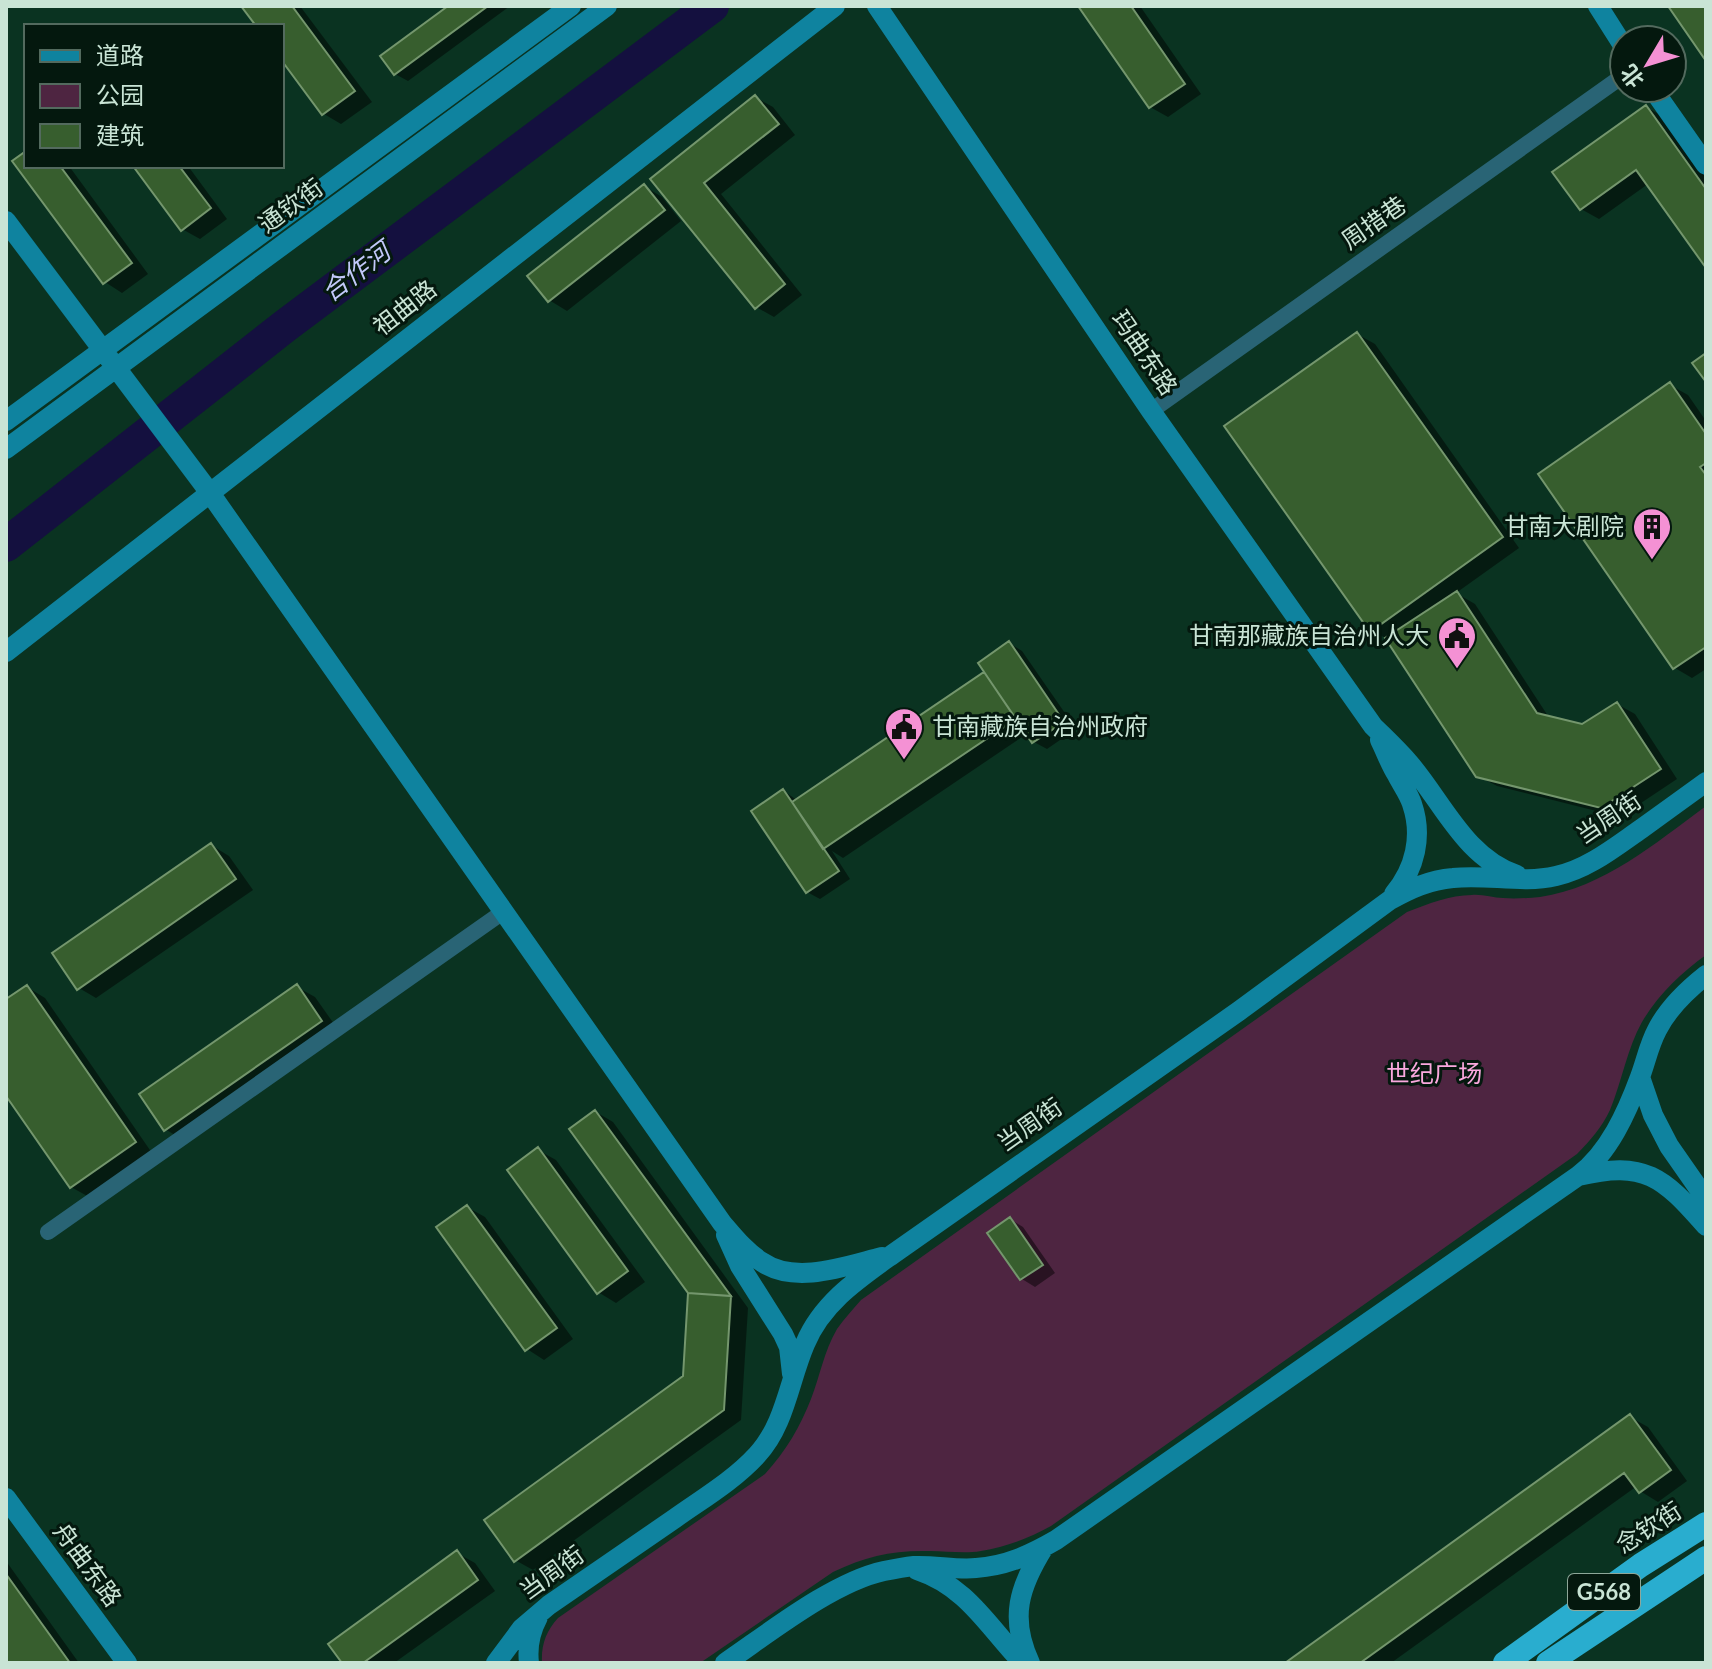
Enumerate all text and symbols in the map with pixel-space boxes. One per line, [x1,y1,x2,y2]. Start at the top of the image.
legend [24,24,284,168]
north arrow [1608,24,1688,104]
text: 道路 [96,40,144,69]
text: 北 [1614,60,1649,94]
text: 公园 [96,80,144,109]
text: 建筑 [96,120,144,149]
street label: 通钦街 [252,172,328,238]
street label: 周措巷 [1335,189,1411,254]
water label: 合作河 [315,232,400,307]
street label: 祖曲路 [367,273,441,340]
street label: 玛曲东路 [1106,304,1184,400]
building icon: 甘南大剧院 [1631,506,1673,561]
place label: 甘南大剧院 [1504,511,1624,540]
public building icon: 甘南那藏族自治州人大 [1436,615,1478,670]
place label: 甘南那藏族自治州人大 [1189,620,1429,649]
public building icon: 甘南藏族自治州政府 [883,706,925,761]
place label: 甘南藏族自治州政府 [932,711,1148,740]
street label: 当周街 [1570,785,1646,849]
park label: 世纪广场 [1386,1058,1482,1087]
street label: 当周街 [991,1091,1067,1156]
street label: 念钦街 [1610,1495,1686,1559]
street label: 舟曲东路 [48,1517,128,1611]
street label: 当周街 [513,1539,589,1605]
road number: G568 [1568,1574,1640,1610]

